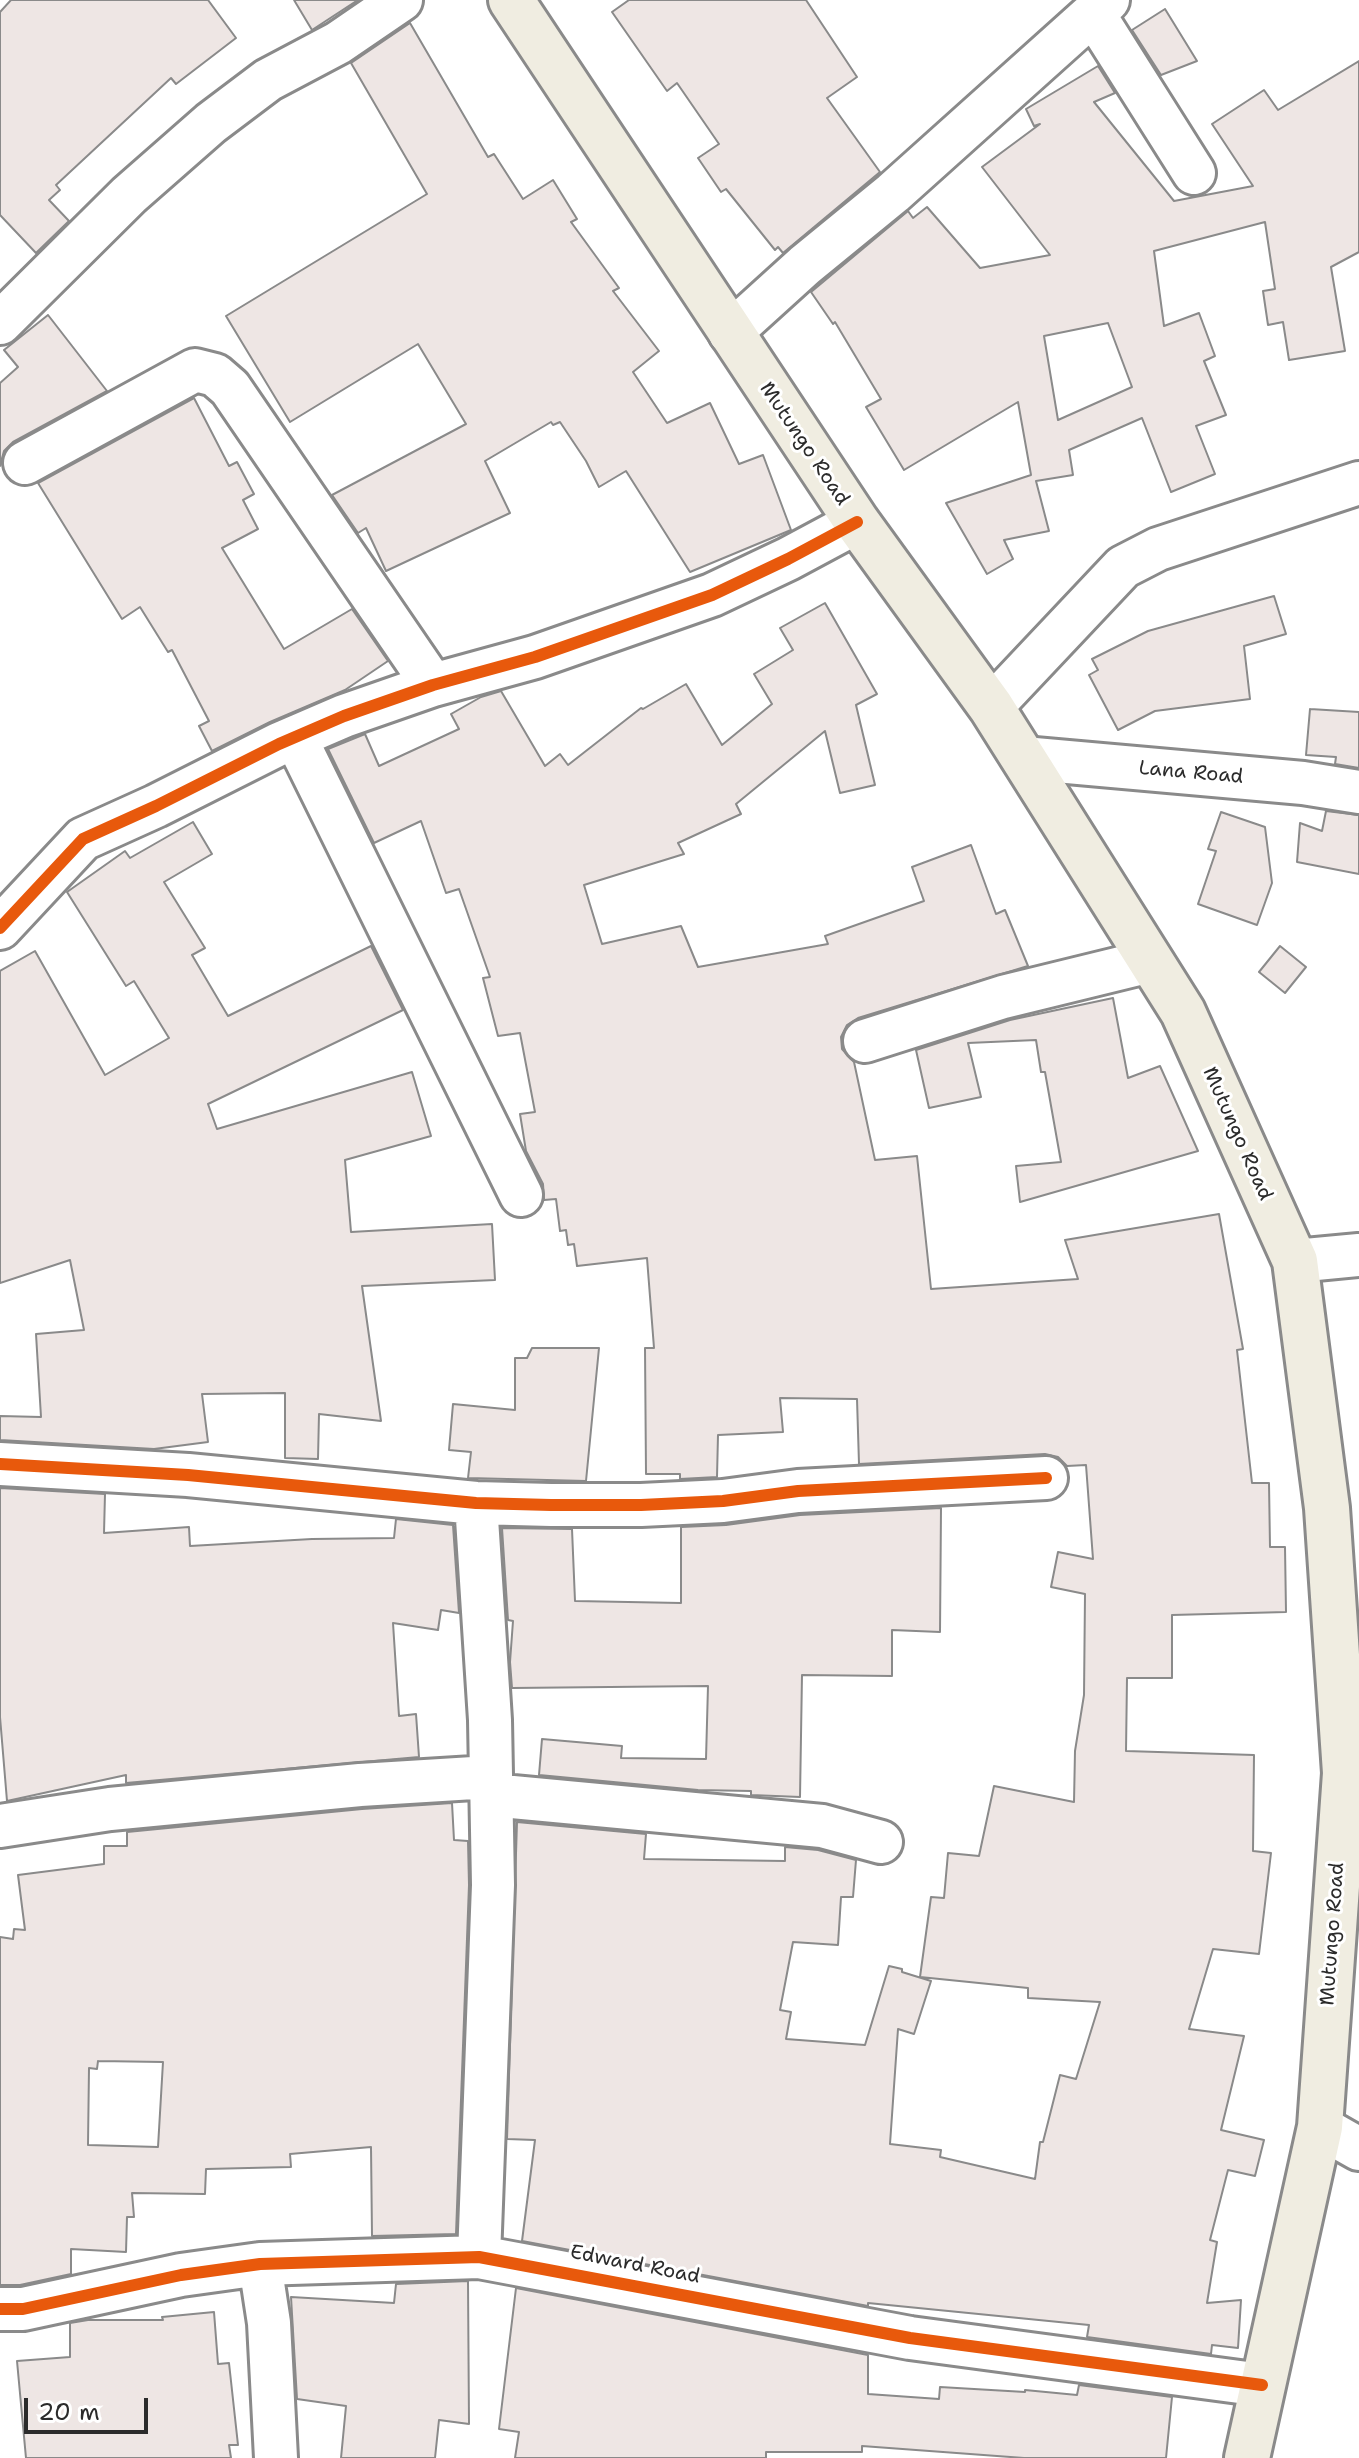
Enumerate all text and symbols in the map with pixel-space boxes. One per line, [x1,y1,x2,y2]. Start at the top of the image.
street label: Mutungo Road [754,378,854,510]
street label: Lana Road [1138,756,1244,790]
street label: Mutungo Road [1197,1064,1277,1204]
street label: Mutungo Road [1316,1862,1350,2006]
street label: Edward Road [568,2241,702,2289]
scale bar [28,2382,152,2432]
text: 20 m [38,2396,100,2428]

